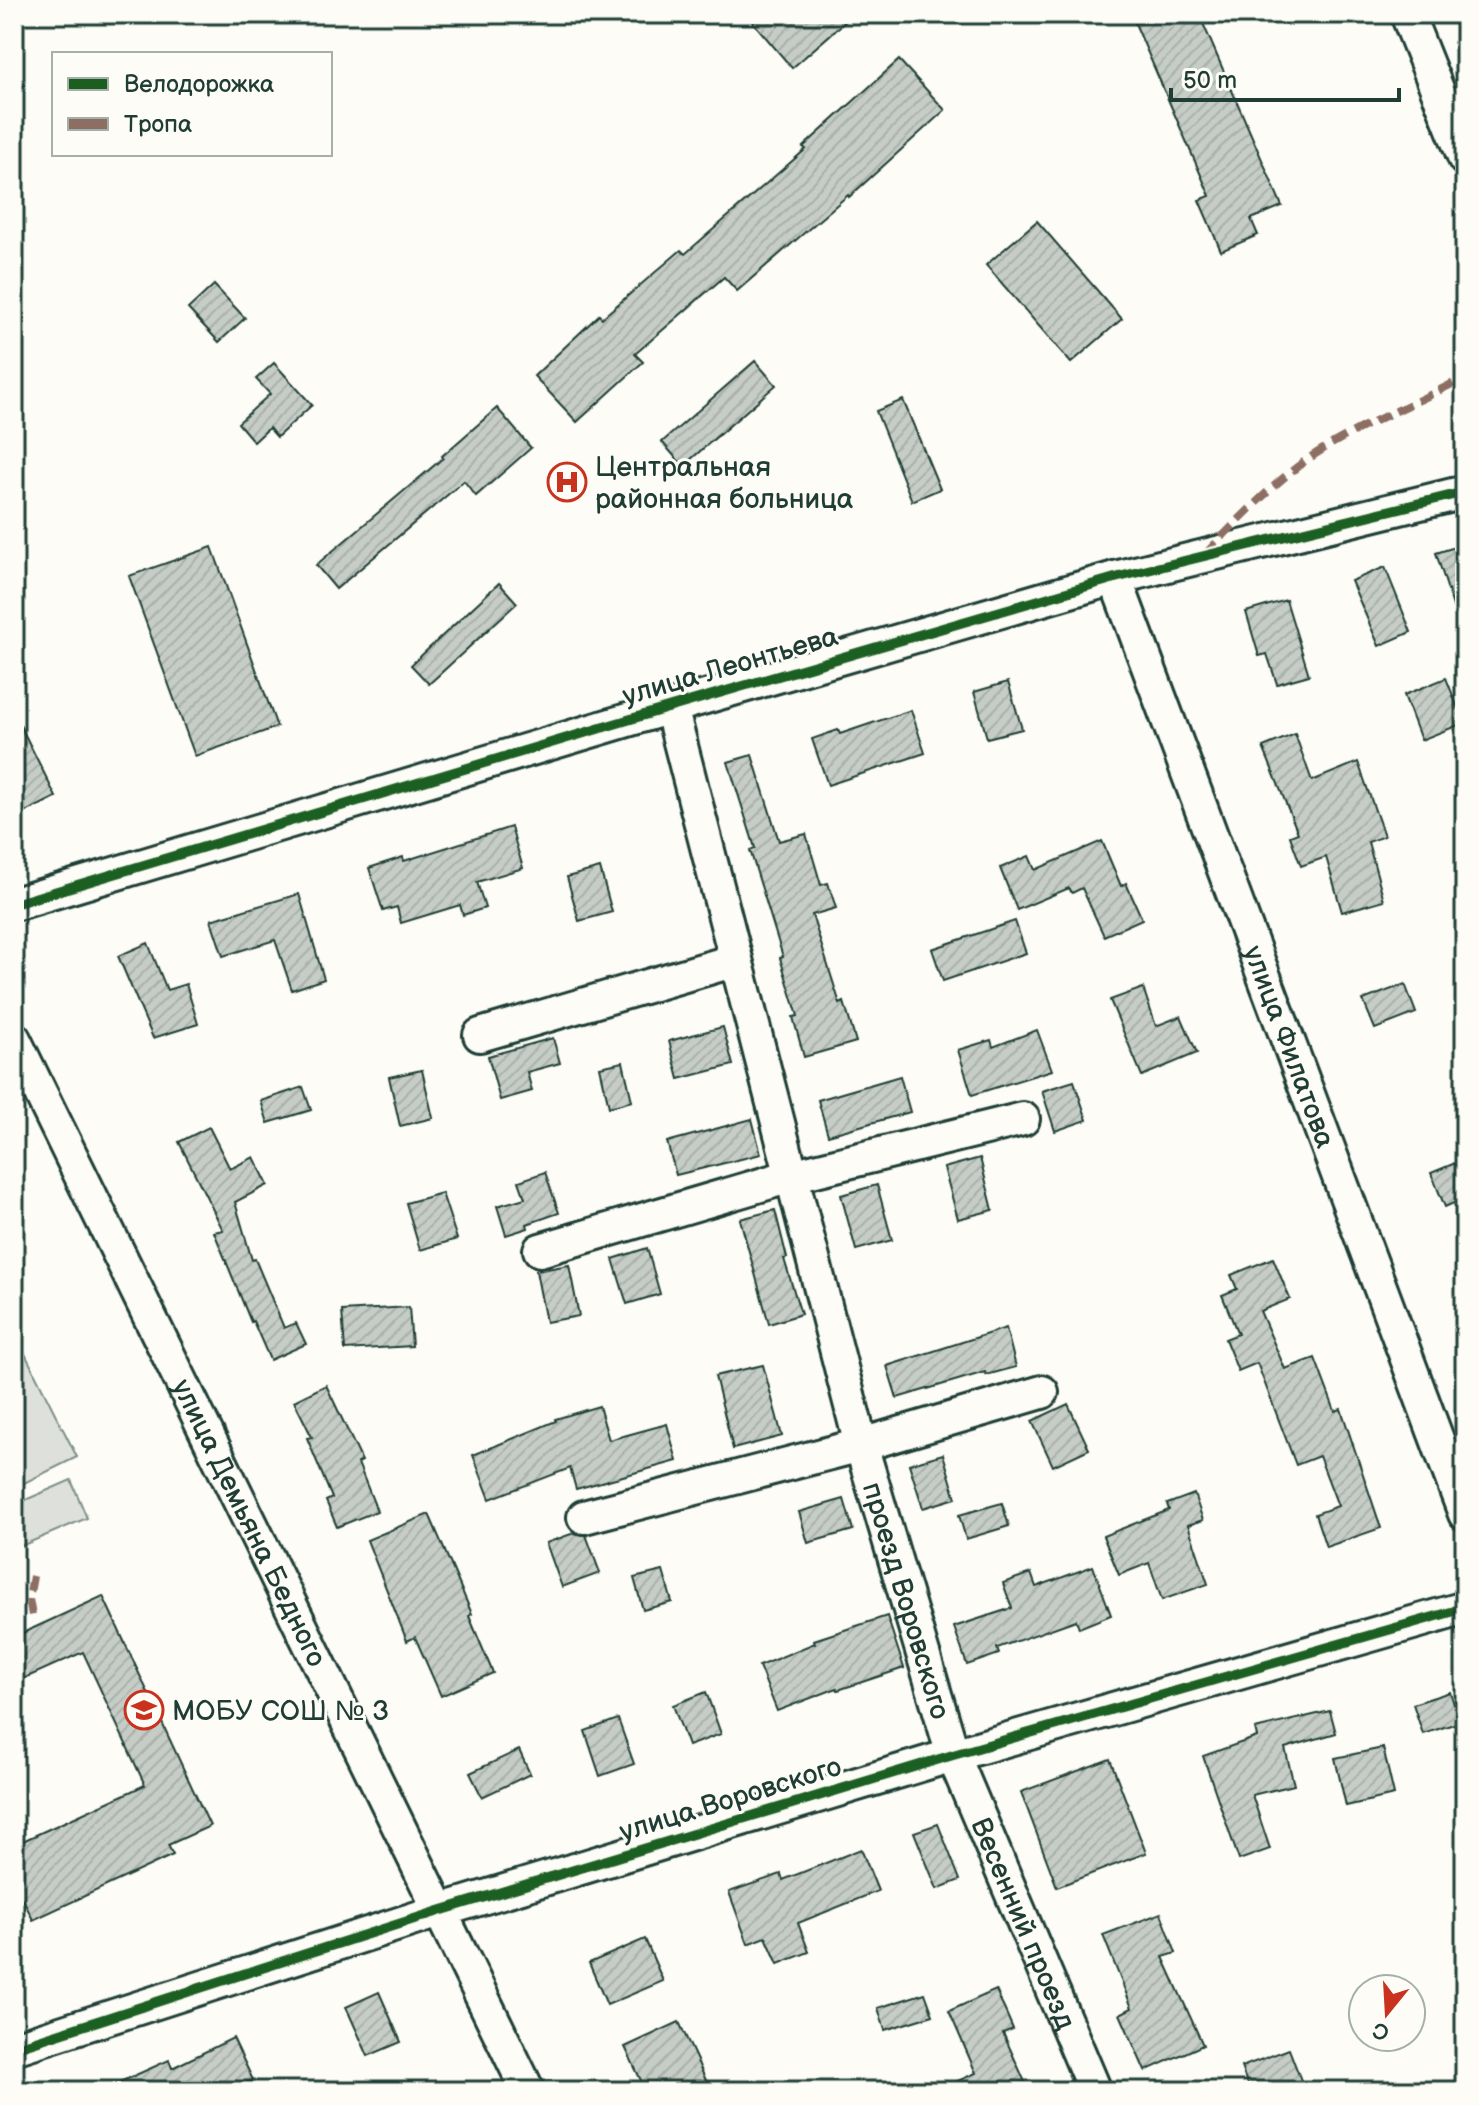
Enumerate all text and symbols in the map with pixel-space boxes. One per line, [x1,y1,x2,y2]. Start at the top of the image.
legend [52,52,332,156]
scale bar [1171,52,1399,102]
text: 50 m [1183,66,1237,95]
text: Велодорожка [124,70,274,99]
text: Тропа [124,110,192,139]
place label: Центральная районная больница [595,451,854,516]
hospital icon: Центральная районная больница [546,461,588,503]
street label: улица Леонтьева [619,620,842,713]
street label: улица Филатова [1236,941,1342,1153]
street label: улица Демьяна Бедного [165,1374,333,1672]
street label: проезд Воровского [855,1478,956,1723]
school or university icon: МОБУ СОШ № 3 [123,1689,165,1731]
place label: МОБУ СОШ № 3 [172,1695,389,1728]
street label: улица Воровского [616,1750,845,1849]
street label: Весенний проезд [963,1813,1082,2034]
north arrow [1347,1973,1427,2053]
text: С [1370,2015,1393,2046]

